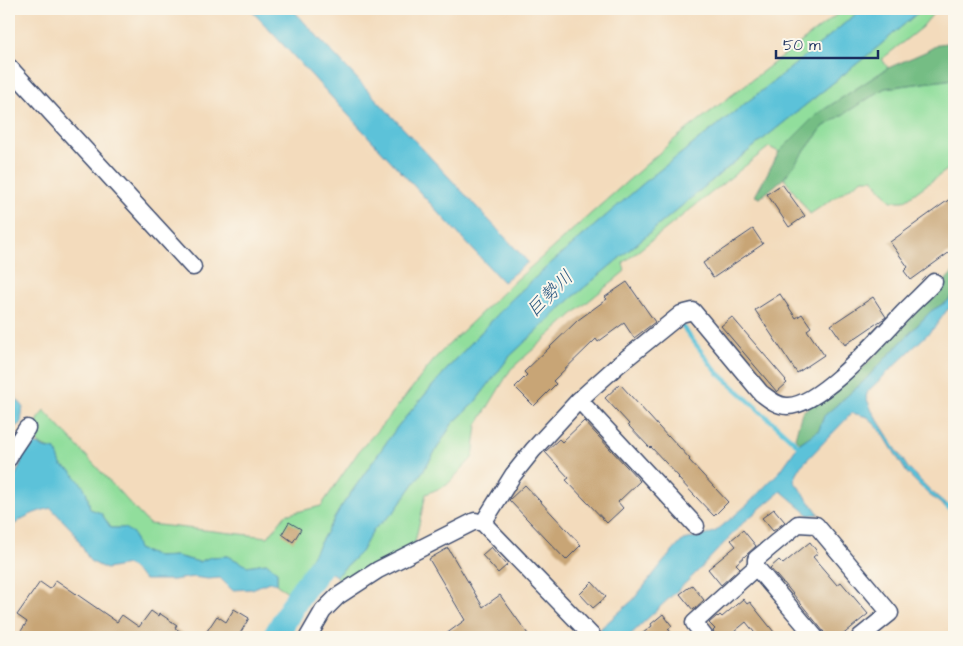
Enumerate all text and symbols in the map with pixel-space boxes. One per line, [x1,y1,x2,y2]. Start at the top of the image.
scale bar [776,28,878,60]
text: 50 m [783,35,821,56]
water label: 巨勢川 [520,264,580,324]

